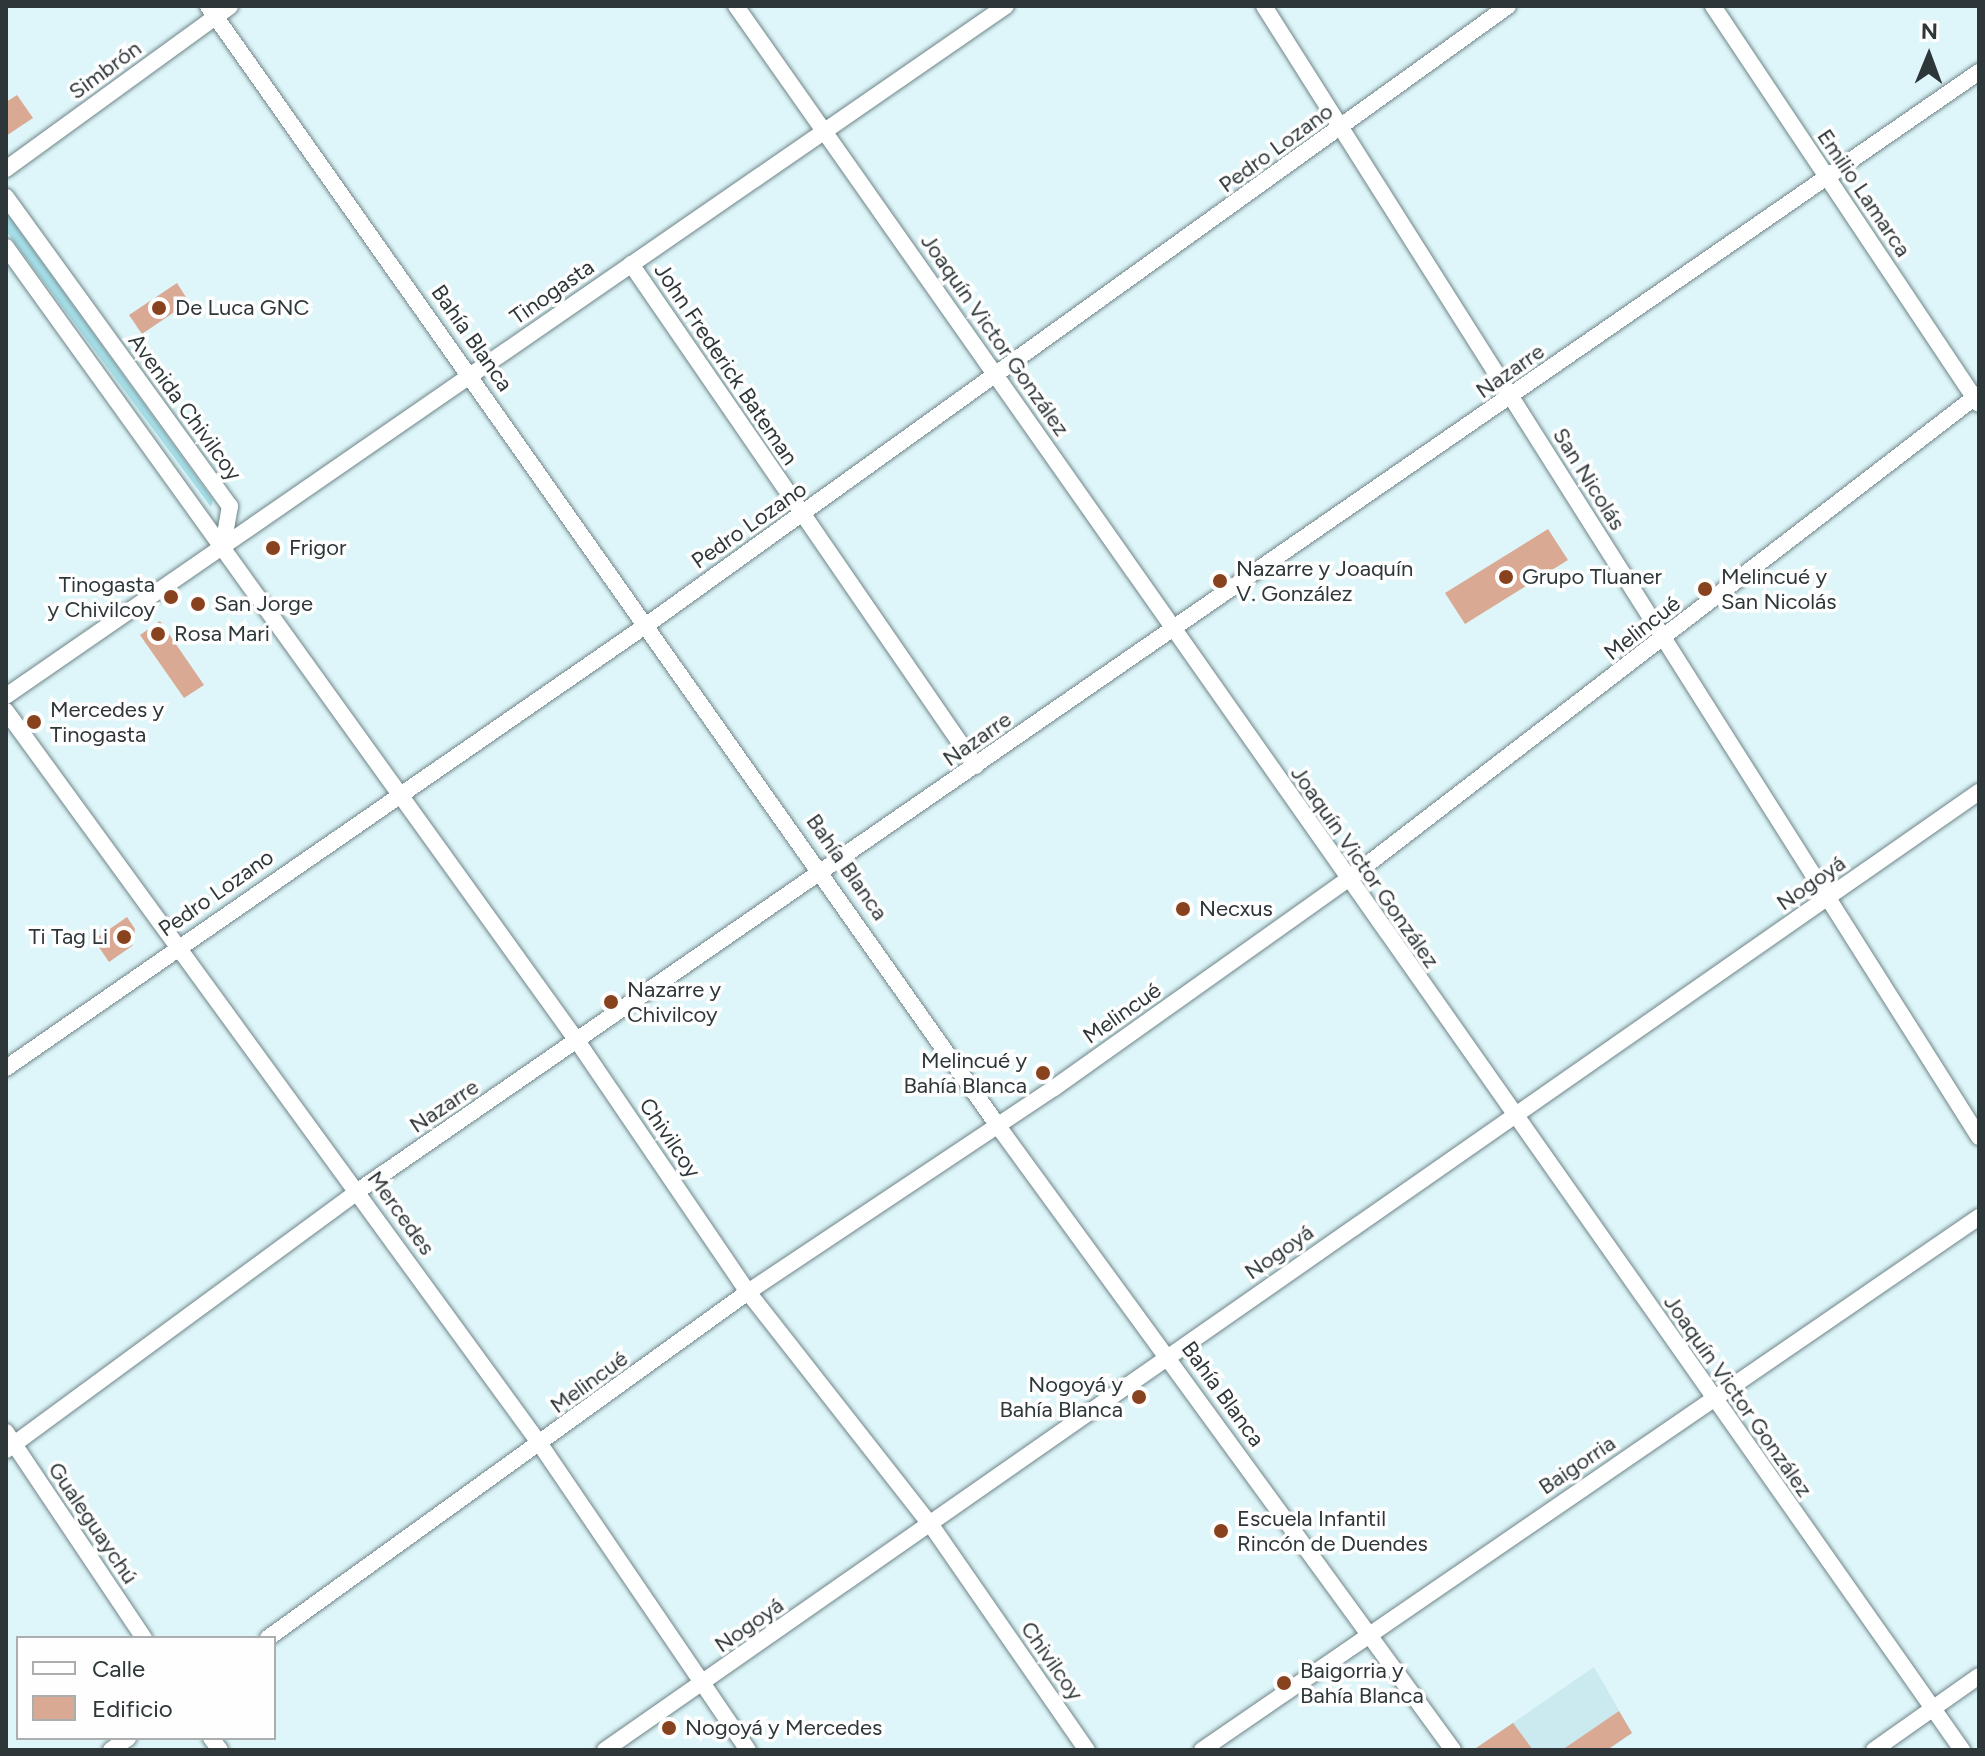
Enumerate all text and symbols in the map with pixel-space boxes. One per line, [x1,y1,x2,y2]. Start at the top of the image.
north arrow [1889,16,1969,96]
text: N [1921,18,1938,45]
street label: Simbrón [64,35,146,105]
street label: Pedro Lozano [1214,98,1338,198]
street label: Emilio Lamarca [1812,124,1916,262]
street label: Joaquín Victor González [915,229,1075,441]
street label: Tinogasta [505,254,599,330]
street label: John Frederick Bateman [649,258,803,470]
street label: Bahía Blanca [426,280,518,396]
place label: De Luca GNC [175,295,309,321]
marker: De Luca GNC [150,299,168,317]
street label: Avenida Chivilcoy [123,328,247,486]
street label: Nazarre [1471,338,1549,404]
street label: San Nicolás [1547,423,1631,535]
street label: Pedro Lozano [686,476,812,574]
place label: Frigor [289,535,346,561]
marker: Frigor [264,539,282,557]
place label: Nazarre y Joaquín V. González [1236,555,1413,606]
place label: Melincué y San Nicolás [1721,563,1837,614]
place label: Grupo Tluaner [1522,564,1662,590]
marker: Grupo Tluaner [1497,568,1515,586]
place label: Tinogasta y Chivilcoy [47,571,155,622]
marker: Nazarre y Joaquín V. González [1211,572,1229,590]
marker: Melincué y San Nicolás [1696,580,1714,598]
marker: Tinogasta y Chivilcoy [162,588,180,606]
street label: Melincué [1599,590,1685,666]
place label: San Jorge [214,591,313,617]
marker: San Jorge [189,595,207,613]
place label: Rosa Mari [174,621,270,647]
marker: Rosa Mari [149,625,167,643]
place label: Mercedes y Tinogasta [50,696,164,748]
street label: Nazarre [938,706,1016,772]
marker: Mercedes y Tinogasta [25,713,43,731]
street label: Joaquín Victor González [1285,761,1445,973]
street label: Bahía Blanca [801,809,893,925]
street label: Pedro Lozano [153,844,279,942]
street label: Nogoyá [1772,850,1850,916]
place label: Necxus [1199,896,1273,922]
marker: Necxus [1174,900,1192,918]
place label: Ti Tag Li [28,924,108,950]
marker: Ti Tag Li [115,928,133,946]
place label: Nazarre y Chivilcoy [627,976,721,1028]
street label: Melincué [1078,977,1166,1049]
marker: Nazarre y Chivilcoy [602,993,620,1011]
place label: Melincué y Bahía Blanca [903,1047,1027,1098]
marker: Melincué y Bahía Blanca [1034,1064,1052,1082]
street label: Nazarre [405,1073,483,1139]
street label: Chivilcoy [634,1093,706,1183]
street label: Mercedes [362,1166,440,1260]
street label: Nogoyá [1240,1219,1318,1285]
street label: Joaquín Victor González [1658,1290,1818,1502]
street label: Bahía Blanca [1176,1336,1270,1452]
street label: Melincué [545,1345,633,1419]
place label: Nogoyá y Bahía Blanca [999,1371,1123,1422]
marker: Nogoyá y Bahía Blanca [1130,1388,1148,1406]
street label: Baigorria [1534,1430,1620,1500]
street label: Gualeguaychú [43,1457,143,1589]
place label: Escuela Infantil Rincón de Duendes [1237,1505,1428,1556]
marker: Escuela Infantil Rincón de Duendes [1212,1522,1230,1540]
street label: Nogoyá [710,1592,788,1658]
street label: Chivilcoy [1015,1616,1089,1706]
legend [16,1636,276,1740]
text: Calle [92,1654,145,1683]
place label: Baigorria y Bahía Blanca [1300,1657,1424,1708]
marker: Baigorria y Bahía Blanca [1275,1674,1293,1692]
text: Edificio [92,1694,173,1723]
place label: Nogoyá y Mercedes [685,1715,882,1741]
marker: Nogoyá y Mercedes [660,1719,678,1737]

